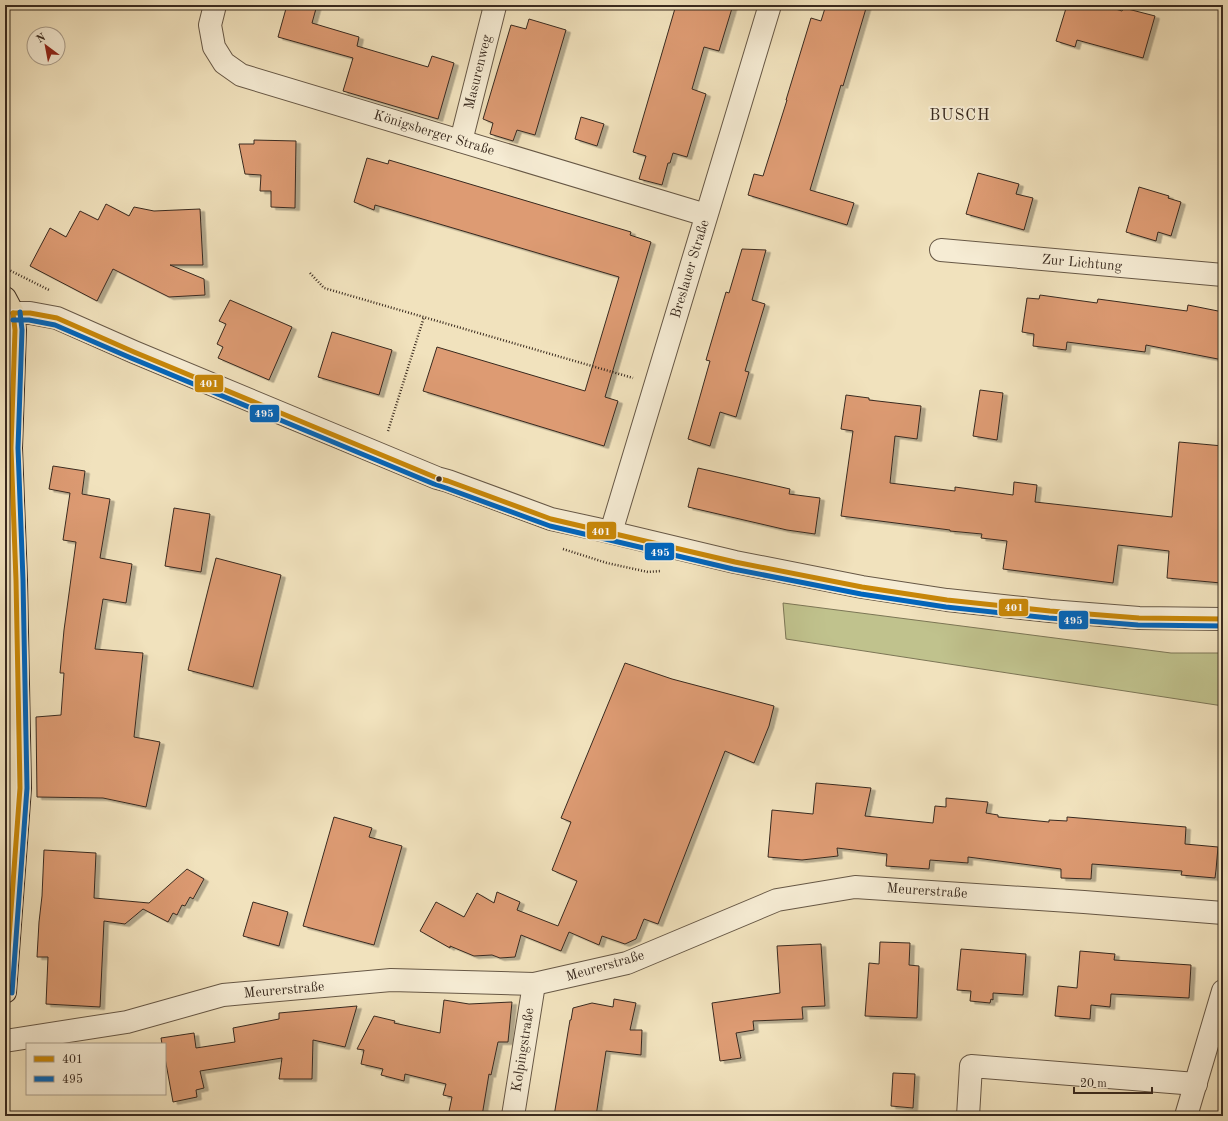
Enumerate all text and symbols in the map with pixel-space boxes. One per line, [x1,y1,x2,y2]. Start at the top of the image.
north arrow [26,26,66,66]
text: N [35,32,48,46]
street label: Masurenweg [462,33,494,111]
street label: Königsberger Straße [372,108,496,158]
district label: BUSCH [929,108,991,124]
street label: Breslauer Straße [668,218,712,320]
street label: Zur Lichtung [1041,253,1123,274]
line badge: 401 [194,374,224,393]
text: 401 [199,379,219,390]
line badge: 495 [249,404,280,423]
text: 495 [254,409,274,420]
unlabelled marker [434,474,444,484]
line badge: 401 [586,521,617,540]
text: 401 [591,527,611,538]
line badge: 495 [644,542,675,561]
text: 495 [650,548,670,559]
line badge: 401 [998,598,1029,617]
text: 401 [1004,603,1024,614]
line badge: 495 [1058,610,1089,630]
text: 495 [1063,616,1083,627]
street label: Meurerstraße [886,881,968,901]
street label: Meurerstraße [564,948,646,984]
street label: Meurerstraße [243,979,325,1001]
street label: Kolpingstraße [509,1007,537,1093]
legend [26,1043,166,1095]
text: 401 [62,1054,83,1066]
scale bar [1074,1069,1152,1095]
text: 495 [62,1073,83,1086]
text: 20 m [1080,1078,1107,1090]

